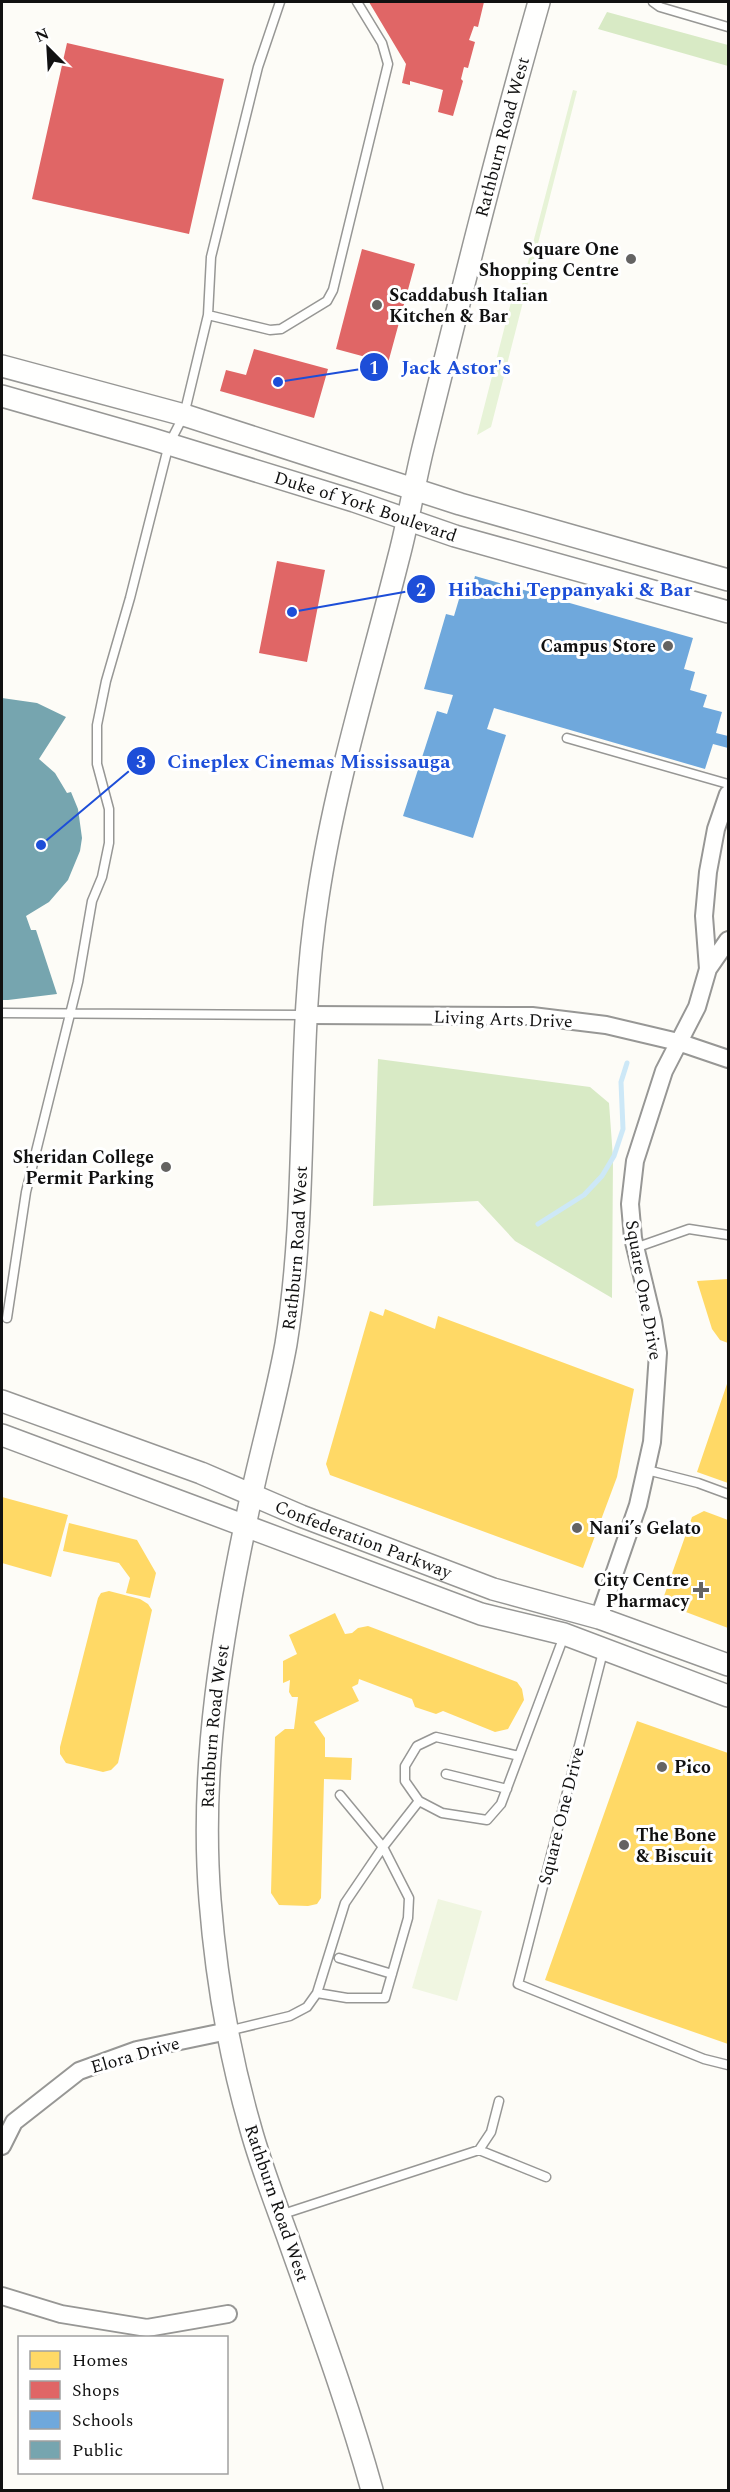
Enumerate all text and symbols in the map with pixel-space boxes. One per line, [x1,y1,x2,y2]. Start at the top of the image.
north arrow [18,18,78,78]
text: N [31,22,53,49]
street label: Rathburn Road West [468,54,537,220]
place label: Square One Shopping Centre [479,236,619,284]
marker: Square One Shopping Centre [624,252,638,266]
place label: Scaddabush Italian Kitchen & Bar [389,282,548,330]
marker: Scaddabush Italian Kitchen & Bar [370,298,384,312]
callout: Jack Astor's [359,348,523,386]
text: Jack Astor's [401,353,511,383]
text: 1 [369,355,379,382]
street label: Duke of York Boulevard [271,464,460,550]
callout: Hibachi Teppanyaki & Bar [406,570,705,608]
text: Hibachi Teppanyaki & Bar [448,575,693,605]
text: 2 [416,577,426,604]
place label: Campus Store [540,633,656,660]
marker: Campus Store [661,639,675,653]
callout: Cineplex Cinemas Mississauga [126,742,463,780]
text: Cineplex Cinemas Mississauga [167,747,451,777]
text: 3 [136,749,146,776]
street label: Living Arts Drive [433,1004,573,1035]
place label: Sheridan College Permit Parking [13,1144,154,1192]
marker: Sheridan College Permit Parking [159,1160,173,1174]
street label: Rathburn Road West [275,1165,315,1332]
street label: Square One Drive [618,1218,669,1362]
street label: Confederation Parkway [270,1493,457,1587]
place label: Nani’s Gelato [589,1515,701,1542]
marker: Nani’s Gelato [570,1521,584,1535]
place label: City Centre Pharmacy [594,1567,690,1615]
marker: City Centre Pharmacy [694,1583,708,1597]
street label: Rathburn Road West [195,1642,237,1809]
street label: Square One Drive [531,1744,592,1888]
place label: Pico [674,1754,711,1781]
marker: Pico [655,1760,669,1774]
place label: The Bone & Biscuit [636,1822,716,1870]
marker: The Bone & Biscuit [617,1838,631,1852]
street label: Elora Drive [87,2030,183,2081]
street label: Rathburn Road West [237,2121,316,2286]
legend [18,2336,228,2474]
text: Homes [72,2347,128,2374]
text: Shops [72,2377,120,2404]
text: Schools [72,2407,134,2434]
text: Public [72,2437,123,2464]

